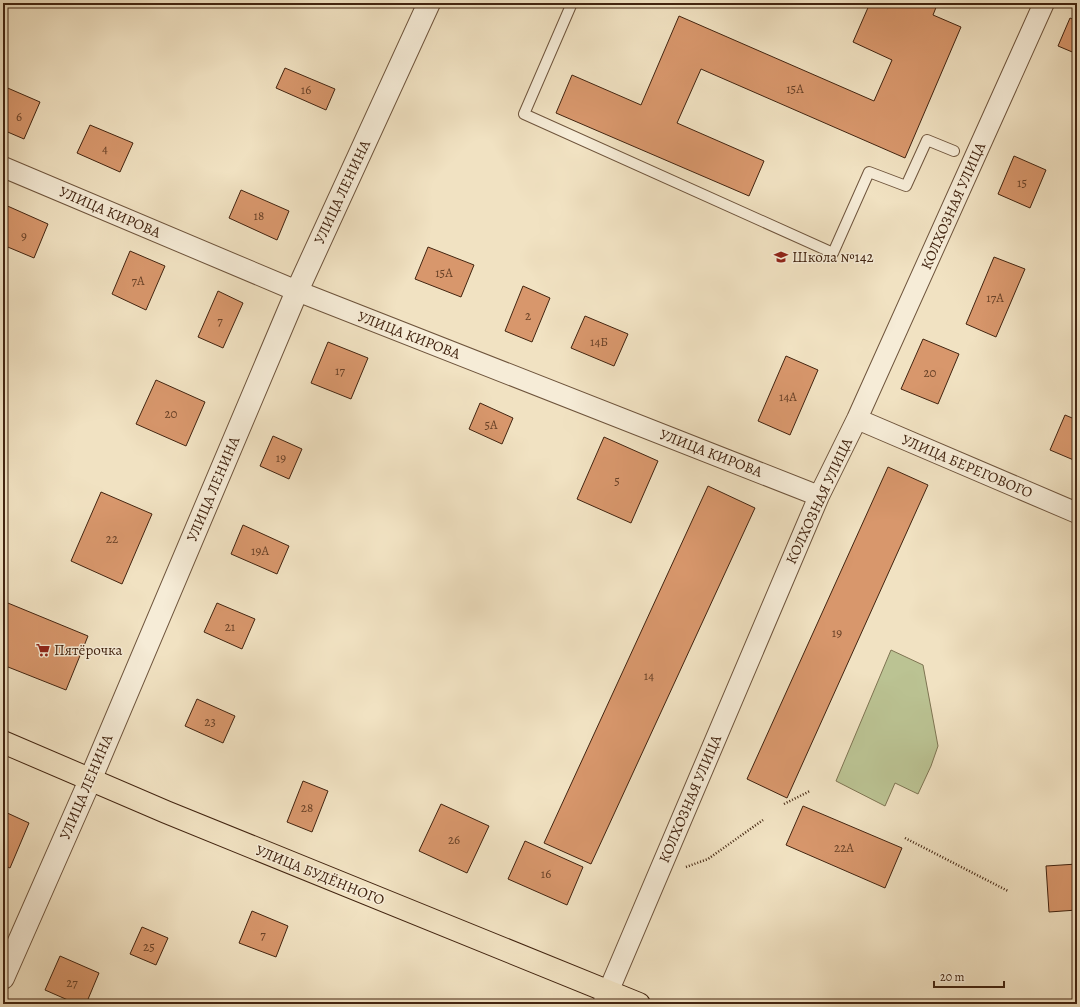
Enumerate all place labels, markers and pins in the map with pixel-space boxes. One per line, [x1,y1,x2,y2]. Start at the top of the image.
place label: Школа №142 [792,247,874,267]
school or university icon: Школа №142 [773,249,789,265]
place label: Пятёрочка [54,640,123,660]
supermarket icon: Пятёрочка [35,642,51,658]

